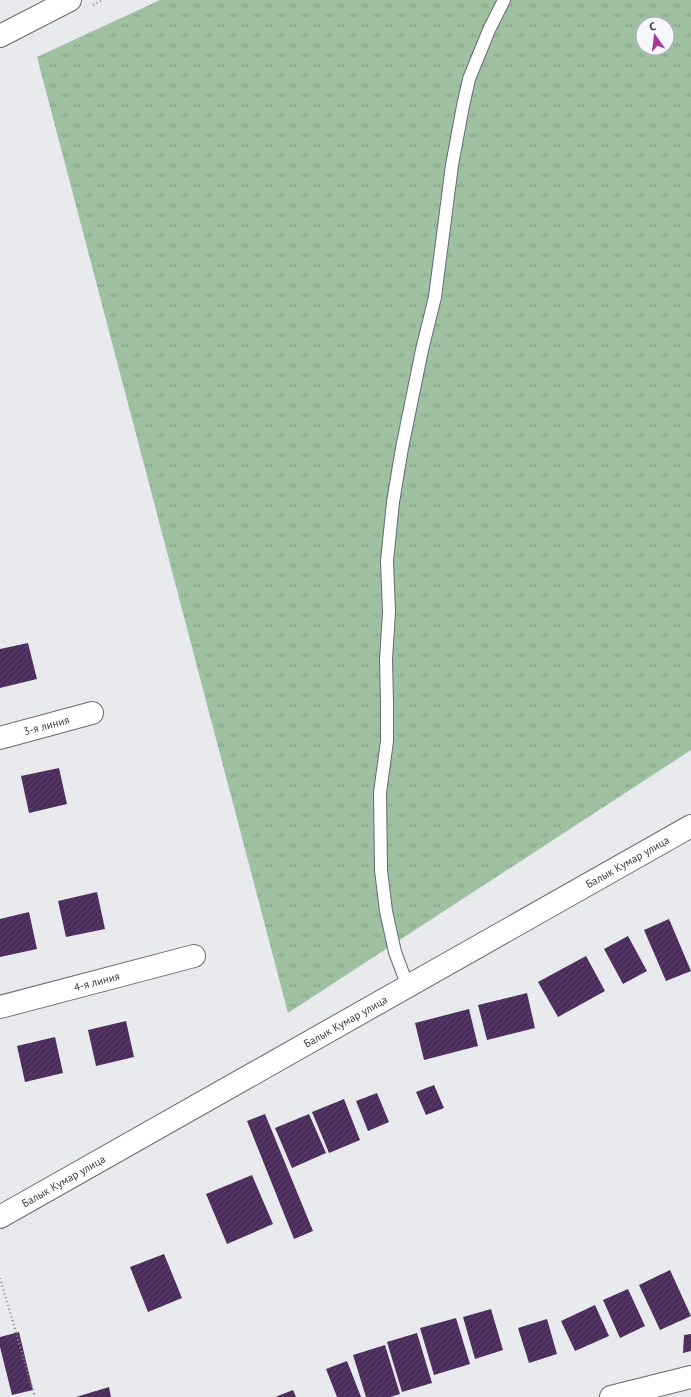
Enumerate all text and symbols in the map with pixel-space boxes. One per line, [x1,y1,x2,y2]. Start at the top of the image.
north arrow [635,16,675,56]
text: С [648,19,657,34]
street label: 3-я линия [22,713,71,738]
street label: Балык Кумар улица [583,833,672,891]
street label: 4-я линия [72,969,121,994]
street label: Балык Кумар улица [301,992,390,1051]
street label: Балык Кумар улица [19,1152,108,1210]

